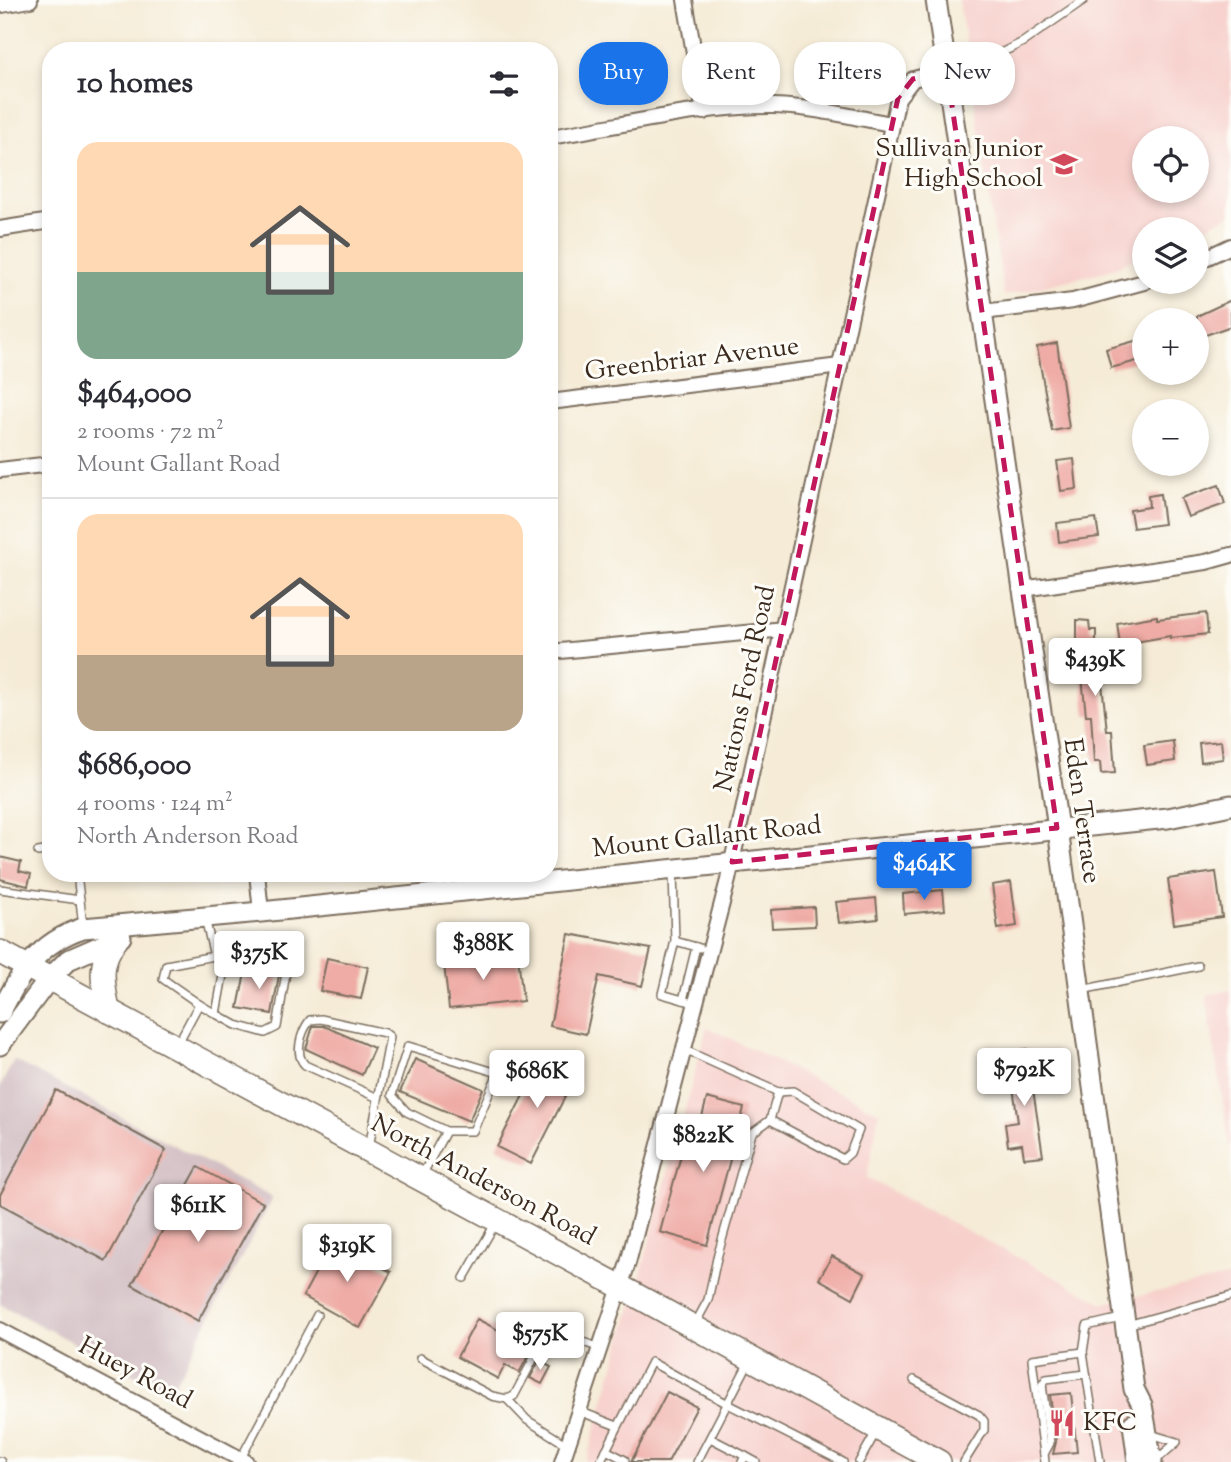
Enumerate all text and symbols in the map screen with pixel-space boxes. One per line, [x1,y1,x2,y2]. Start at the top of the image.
chip: Buy [579,42,668,105]
chip: Rent [682,42,780,105]
chip: Filters [794,42,906,105]
chip: New [920,42,1015,105]
text: 10 homes [77,63,193,106]
icon: filters [485,65,523,103]
map controls [1132,126,1209,476]
button: locate [1132,126,1209,203]
place label: Sullivan Junior High School [875,131,1043,198]
school or university icon: Sullivan Junior High School [1049,149,1079,179]
icon: home [237,187,363,313]
button: layers [1132,217,1209,294]
button: + [1132,308,1209,385]
street label: Greenbriar Avenue [583,329,801,391]
text: $464,000 [77,373,192,416]
button: − [1132,399,1209,476]
text: 2 rooms · 72 m² [77,416,224,449]
text: Mount Gallant Road [77,449,280,482]
icon: home [237,559,363,685]
street label: Nations Ford Road [706,582,786,796]
pin: $439K [1046,638,1144,698]
text: $439K [1065,644,1125,677]
street label: Eden Terrace [1053,736,1109,886]
text: $686,000 [77,745,191,788]
text: 4 rooms · 124 m² [77,788,233,821]
street label: Mount Gallant Road [591,808,824,868]
text: North Anderson Road [77,821,298,854]
pin: $464K [875,842,973,902]
text: $464K [893,848,955,881]
pin: $388K [434,922,532,982]
text: $388K [452,928,514,961]
pin: $375K [210,932,308,991]
text: $375K [230,937,288,970]
pin: $792K [975,1048,1073,1108]
pin: $686K [488,1050,586,1110]
text: $792K [993,1054,1055,1087]
text: $686K [505,1056,569,1089]
street label: North Anderson Road [364,1106,602,1256]
pin: $822K [654,1114,752,1174]
text: $822K [672,1120,734,1153]
pin: $611K [149,1184,247,1244]
text: $611K [170,1190,226,1223]
pin: $319K [298,1224,396,1284]
text: $319K [319,1230,375,1263]
pin: $575K [491,1312,589,1372]
text: $575K [512,1318,568,1351]
street label: Huey Road [71,1329,199,1420]
place label: KFC [1083,1405,1137,1442]
restaurant icon: KFC [1047,1408,1077,1438]

